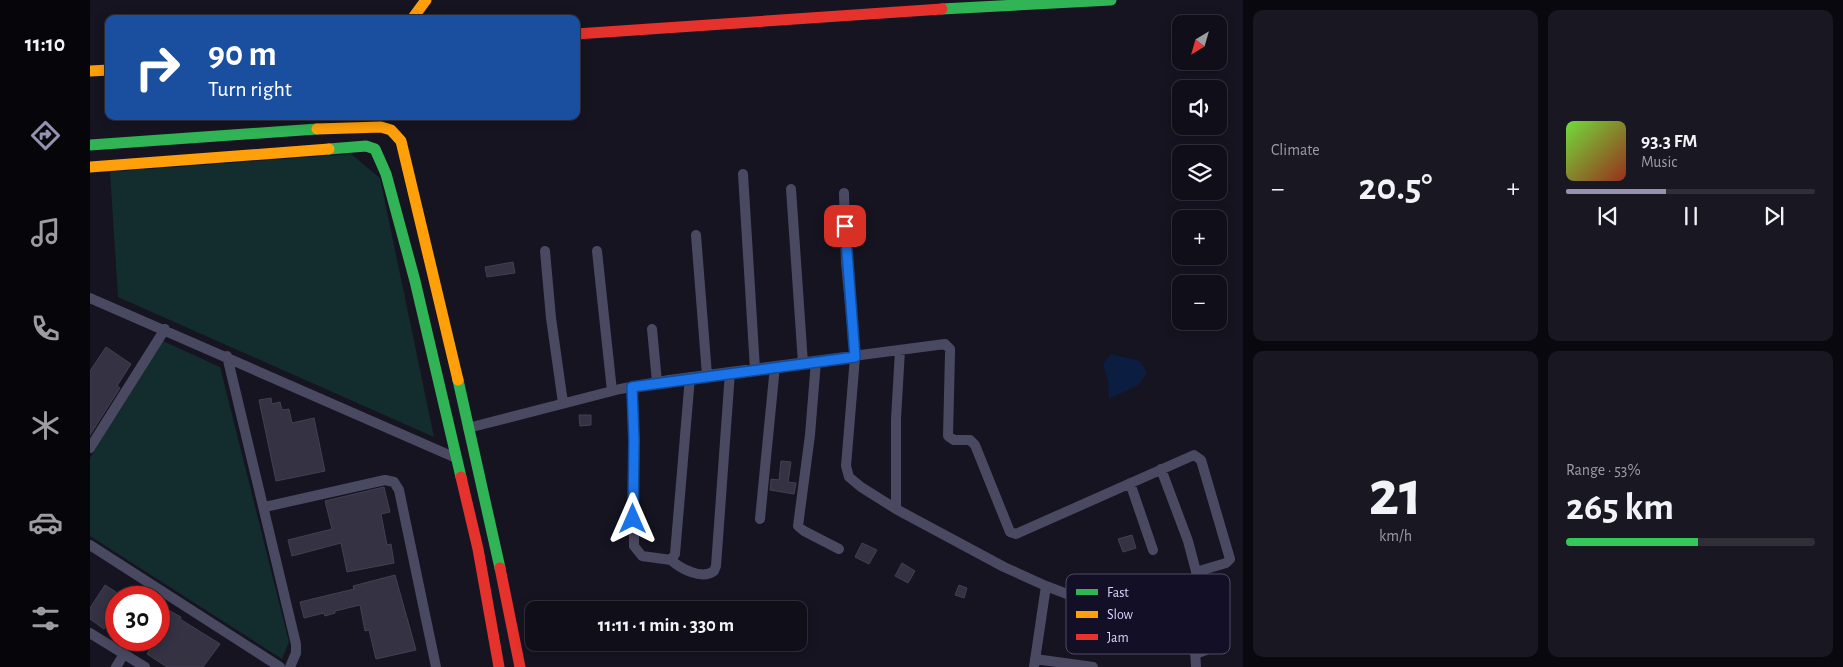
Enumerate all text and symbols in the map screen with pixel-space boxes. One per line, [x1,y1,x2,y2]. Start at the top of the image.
north arrow [1172,15,1228,70]
map controls [1172,15,1227,330]
text: 11:10 [25,33,65,55]
icon: right [125,35,190,100]
text: 90 m [208,37,277,72]
text: Turn right [208,78,292,100]
button: sound [1172,80,1227,135]
icon: directions [28,118,63,153]
text: 93.3 FM [1641,132,1697,151]
text: Climate [1271,142,1320,158]
button: layers [1172,145,1227,200]
text: Music [1641,154,1677,170]
text: 20.5° [1359,169,1432,207]
text: − [1271,175,1284,203]
text: + [1507,175,1520,203]
icon: previous [1594,202,1622,230]
icon: pause [1677,202,1705,230]
icon: next [1760,202,1788,230]
pin [824,205,866,247]
button: + [1172,210,1227,265]
icon: arrive [831,212,859,240]
icon: music [28,215,63,250]
button: − [1172,275,1227,330]
icon: phone [28,311,63,346]
icon: climate [28,408,63,443]
text: 21 [1368,462,1423,527]
text: Range · 53% [1566,462,1641,478]
text: 265 km [1566,489,1674,527]
position arrow [606,492,658,544]
icon: car [28,505,63,540]
text: km/h [1379,528,1412,544]
legend [1066,574,1230,654]
speed limit sign: 30 [105,586,170,651]
text: Fast [1107,586,1129,600]
icon: filters [28,601,63,636]
text: Slow [1107,608,1134,622]
text: 11:11 · 1 min · 330 m [598,616,734,635]
text: Jam [1107,631,1129,645]

